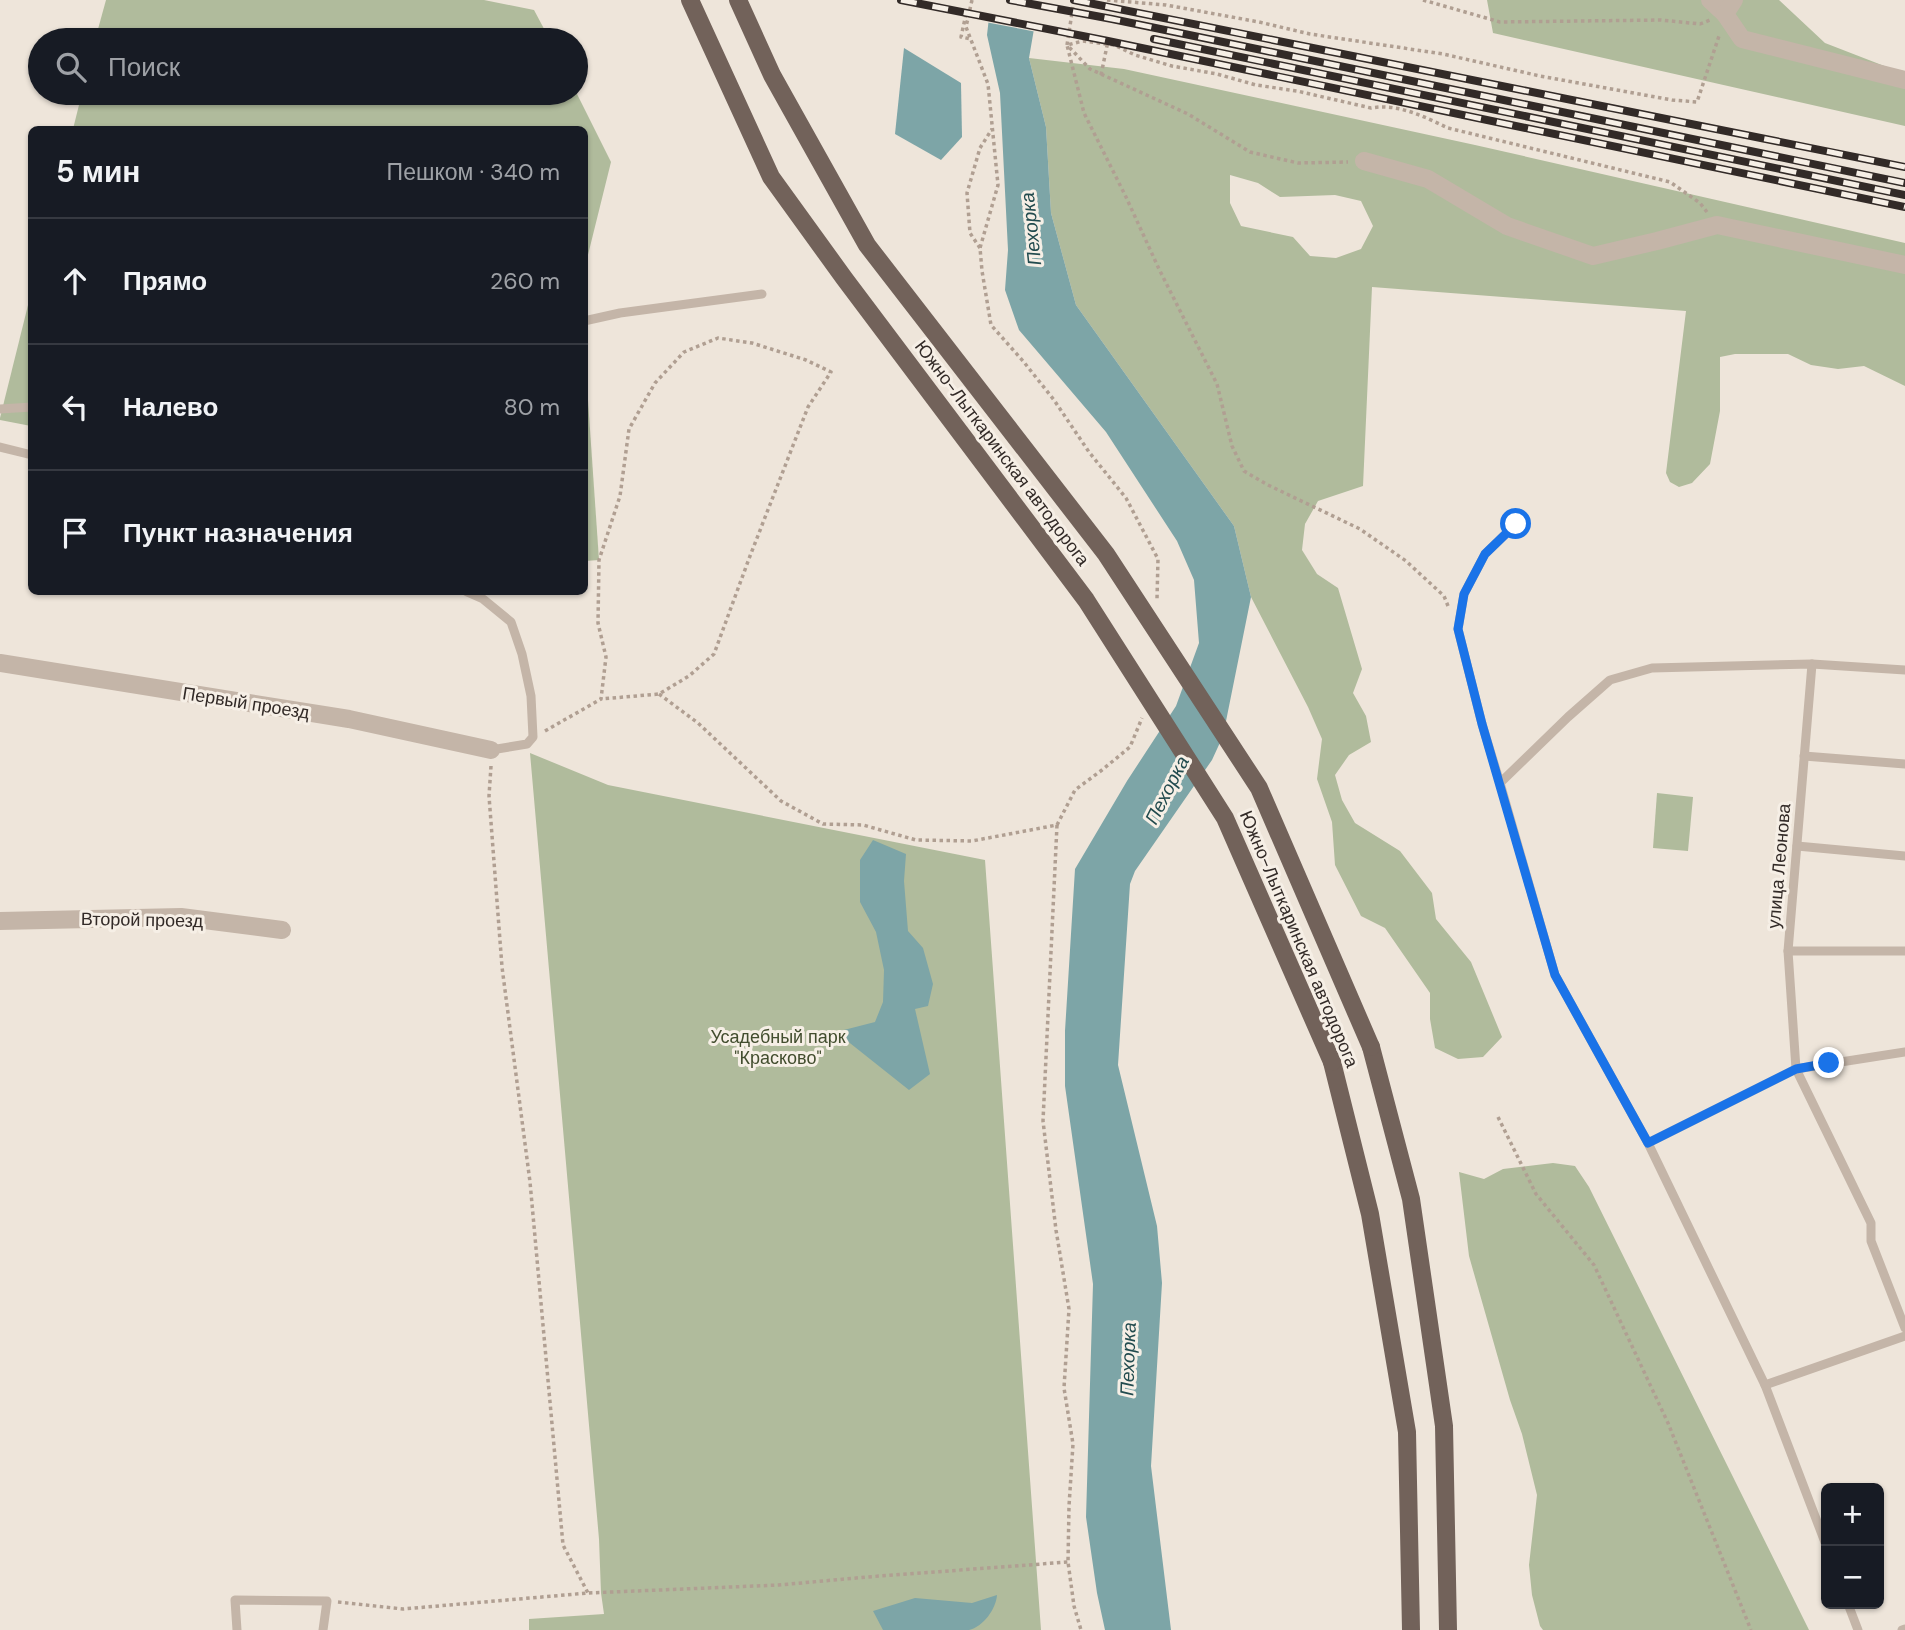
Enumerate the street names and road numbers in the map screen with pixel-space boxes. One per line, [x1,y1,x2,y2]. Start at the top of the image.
street label: Южно-Лыткаринская автодорога [909,335,1095,571]
street label: Первый проезд [181,681,312,725]
street label: улица Леонова [1762,801,1797,930]
street label: Южно-Лыткаринская автодорога [1234,807,1364,1072]
street label: Второй проезд [81,907,204,933]

